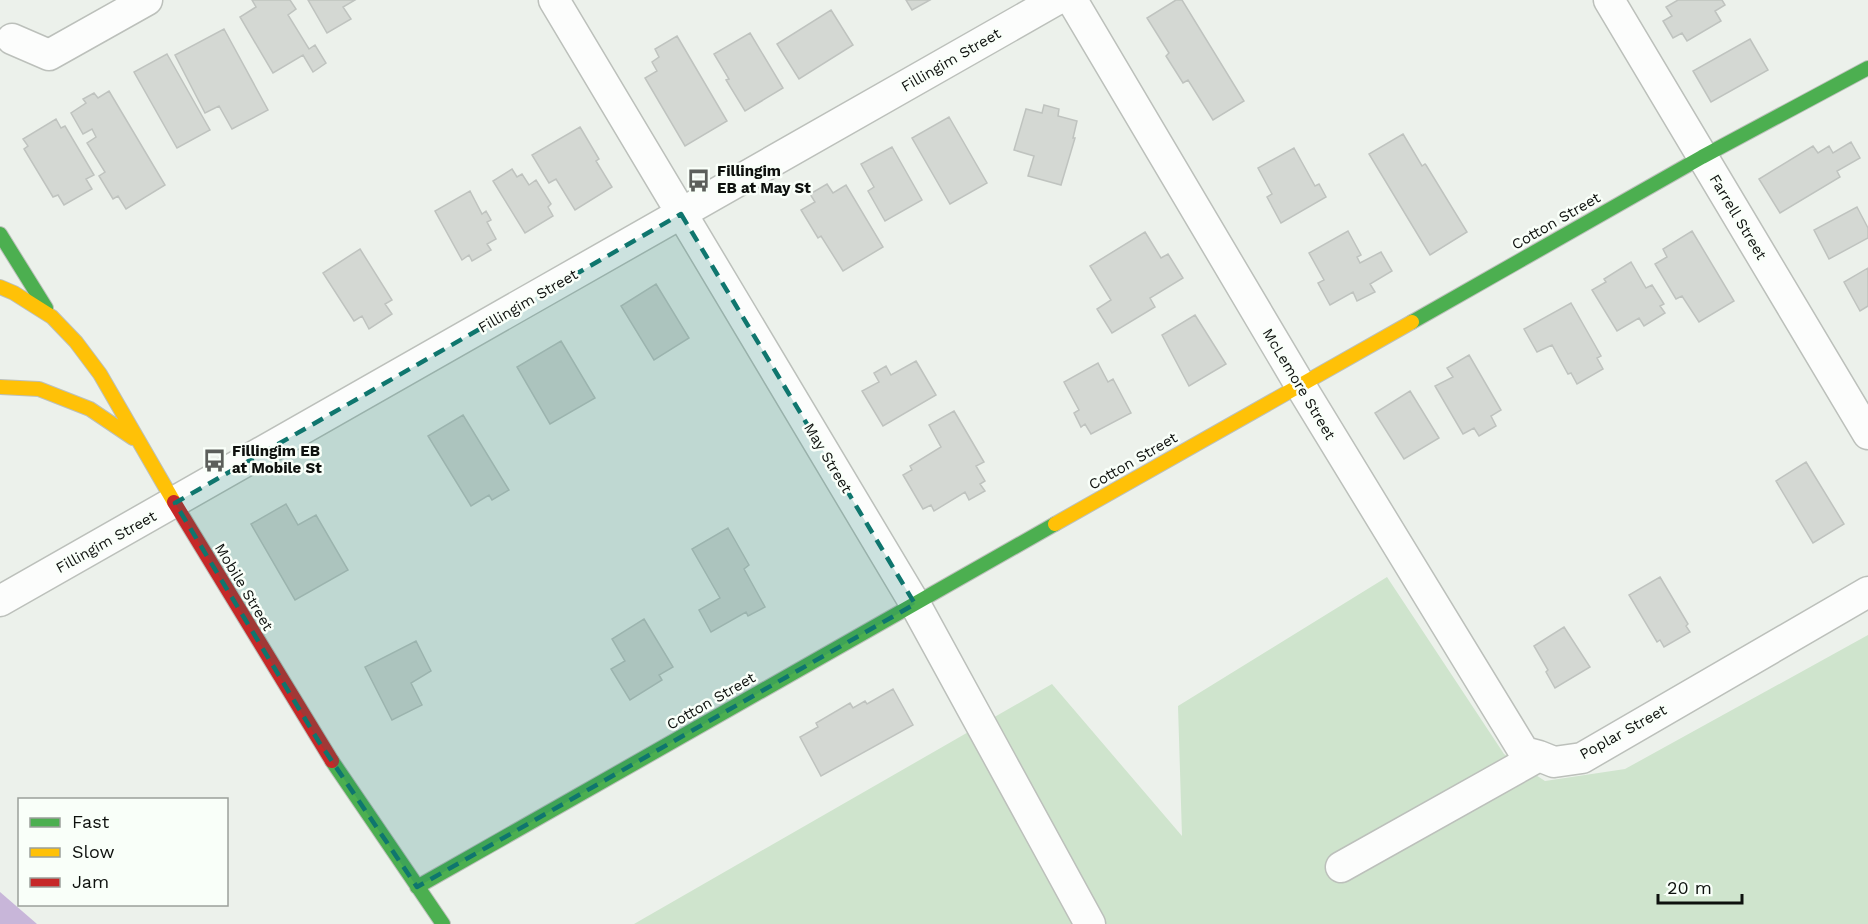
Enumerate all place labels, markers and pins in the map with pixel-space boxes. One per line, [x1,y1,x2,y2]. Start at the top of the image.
place label: Fillingim EB at May St [717,162,811,197]
bus stop icon: Fillingim EB at May St [686,167,712,193]
place label: Fillingim EB at Mobile St [232,442,322,477]
bus stop icon: Fillingim EB at Mobile St [201,447,227,473]

